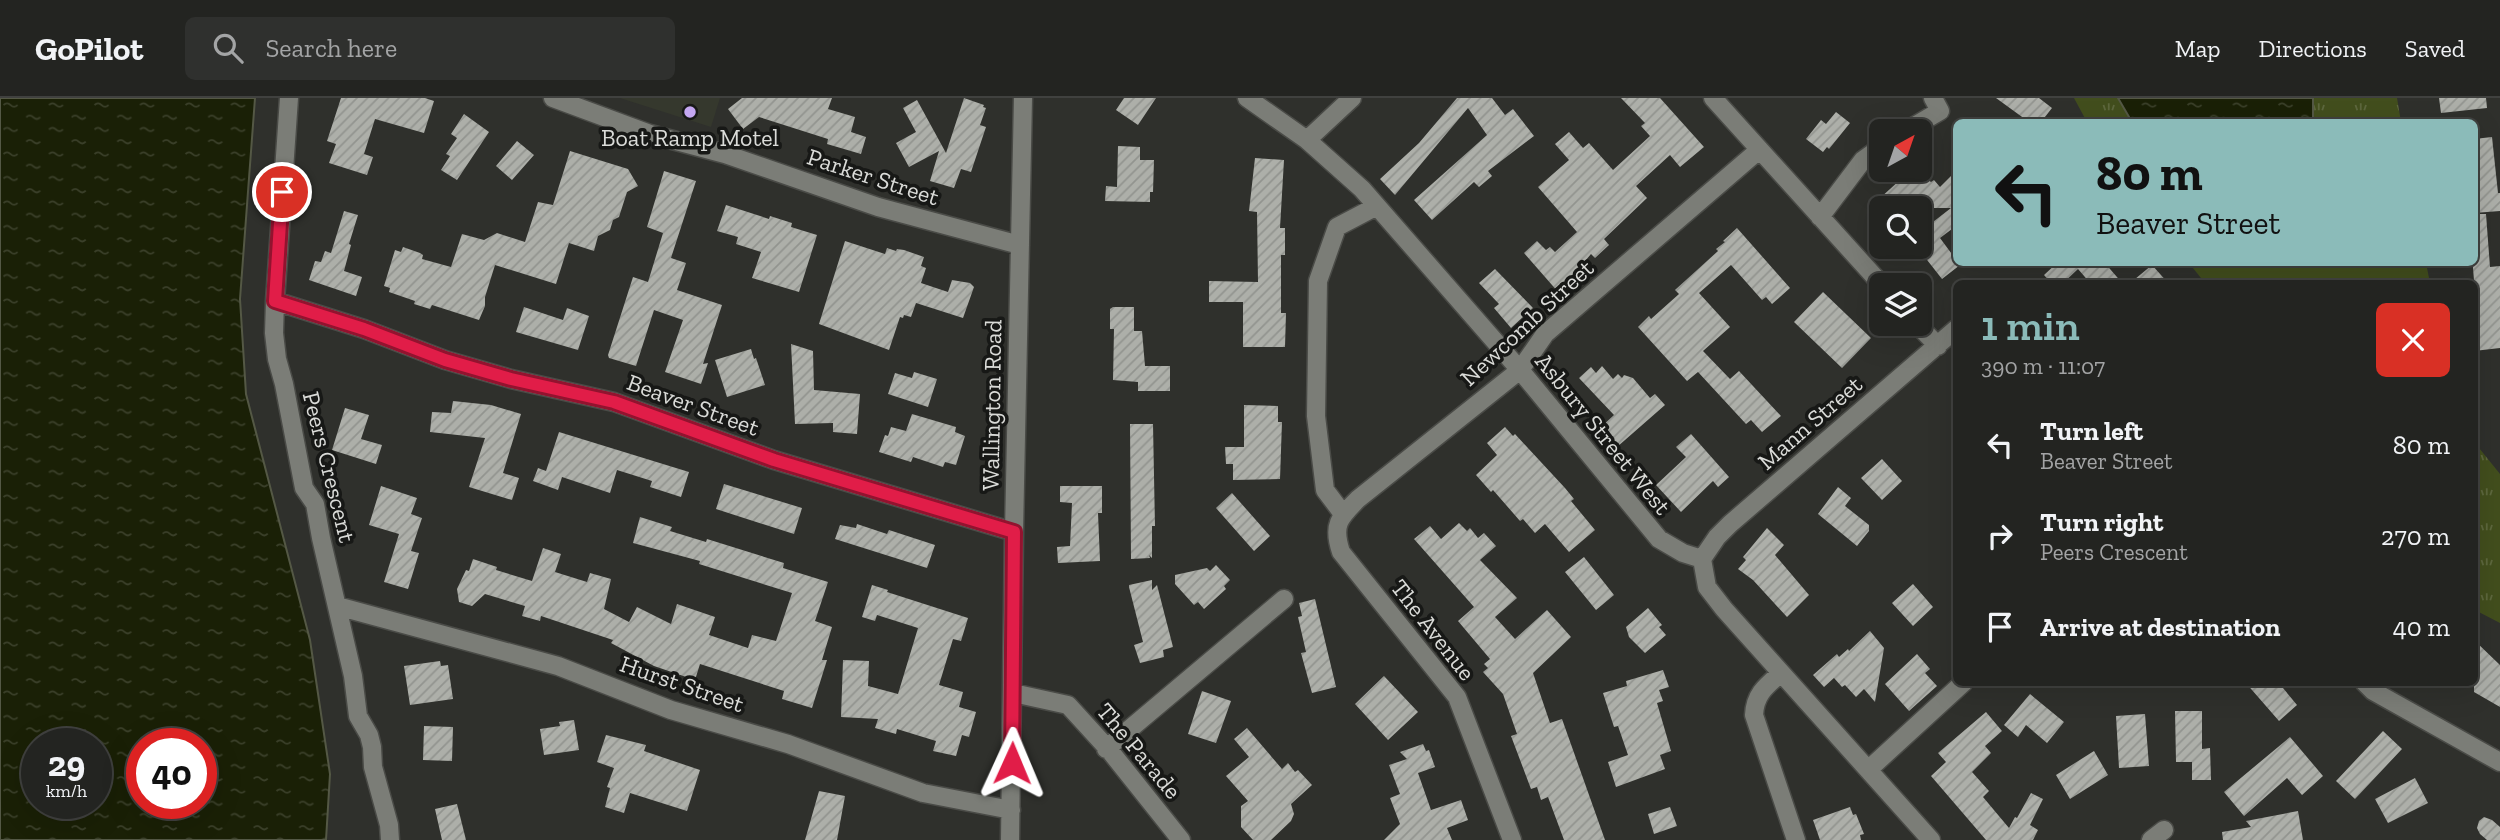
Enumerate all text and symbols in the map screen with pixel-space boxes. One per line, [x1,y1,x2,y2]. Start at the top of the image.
search box [185,17,675,80]
text: GoPilot [35,29,143,68]
icon: search [209,29,247,67]
text: Search here [265,32,397,64]
text: Map [2175,34,2221,63]
text: Directions [2259,34,2367,63]
text: Saved [2405,34,2465,63]
marker: Boat Ramp Motel [682,104,698,120]
north arrow [1869,119,1932,182]
map controls [1869,119,1932,336]
place label: Boat Ramp Motel [601,123,779,152]
street label: Parker Street [804,142,943,211]
text: 80 m [2096,144,2203,203]
icon: left [1981,147,2072,238]
pin [252,162,312,222]
icon: arrive [263,173,301,211]
button: search [1869,196,1932,259]
text: Beaver Street [2096,204,2280,242]
street label: Newcomb Street [1454,253,1600,392]
button: layers [1869,273,1932,336]
text: 1 min [1981,300,2080,351]
button: close [2376,303,2450,377]
street label: Wallington Road [976,319,1007,491]
street label: Asbury Street West [1529,347,1677,520]
text: 390 m · 11:07 [1981,352,2105,380]
street label: Beaver Street [623,367,763,442]
street label: Mann Street [1752,369,1868,476]
street label: Peers Crescent [297,389,362,545]
text: Turn left [2040,415,2143,447]
icon: left [1981,426,2019,464]
text: 80 m [2393,429,2450,461]
text: Beaver Street [2040,447,2173,475]
text: Turn right [2040,506,2163,538]
icon: right [1981,517,2019,555]
text: 270 m [2381,520,2450,552]
text: Peers Crescent [2040,538,2188,566]
street label: The Avenue [1385,573,1482,686]
icon: arrive [1981,608,2019,646]
text: Arrive at destination [2040,611,2280,643]
text: 40 m [2393,611,2450,643]
street label: Hurst Street [616,649,748,718]
street label: The Parade [1091,697,1188,805]
position arrow [975,726,1049,800]
speed limit sign: 40 [126,728,217,819]
text: 29 [48,743,85,785]
text: km/h [46,780,87,802]

